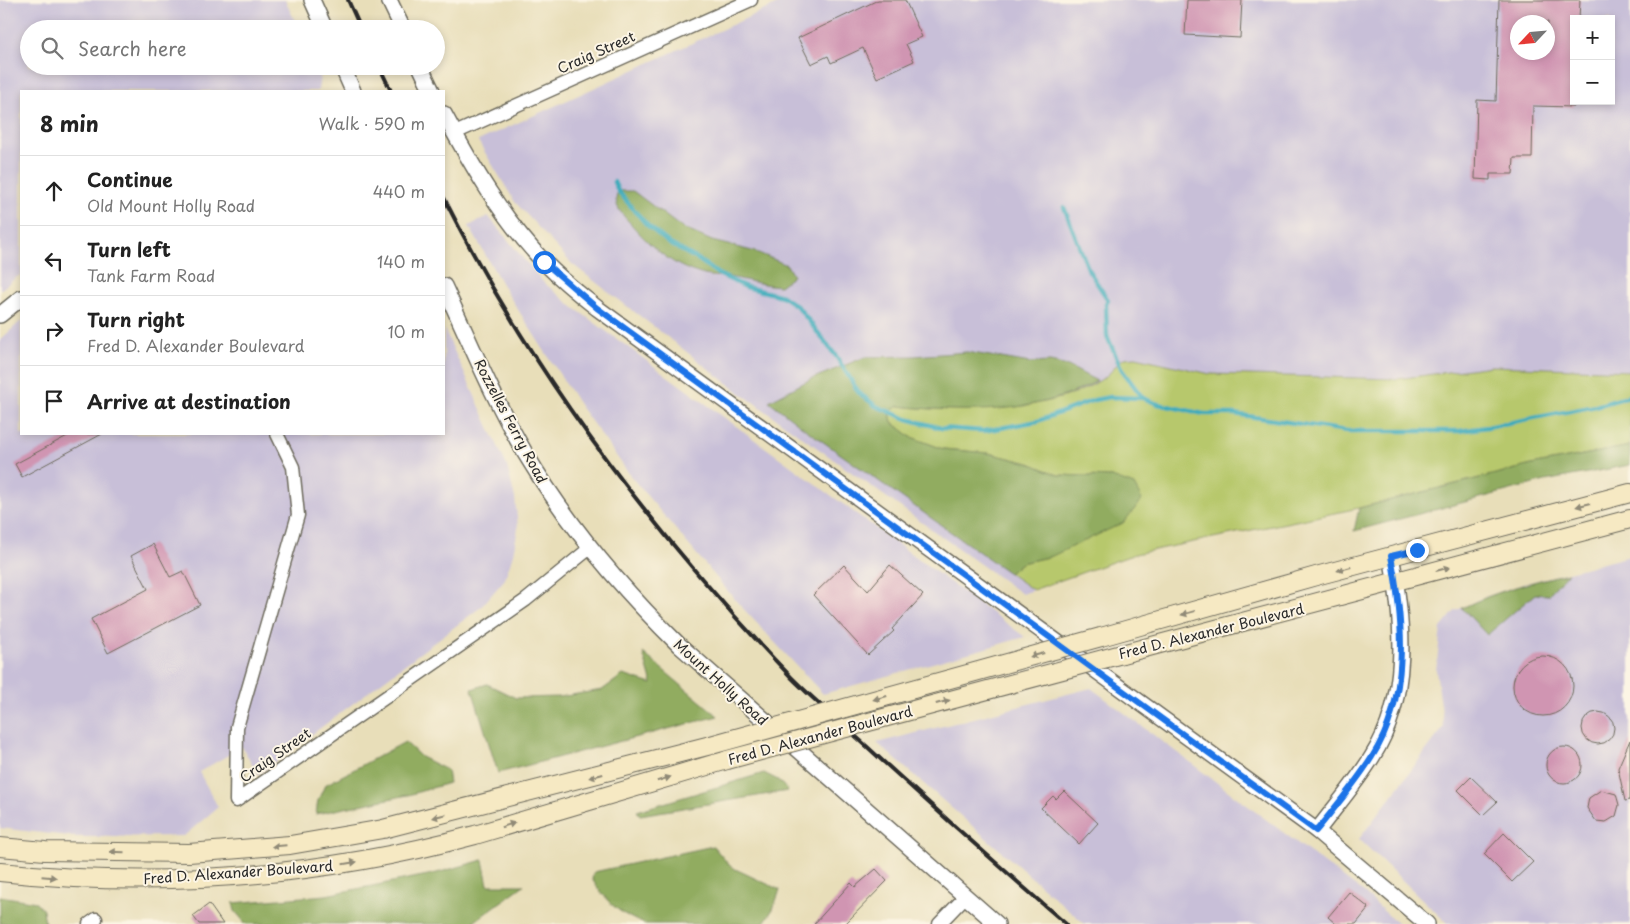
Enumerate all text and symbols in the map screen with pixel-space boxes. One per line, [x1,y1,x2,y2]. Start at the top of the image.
north arrow [1510,15,1555,60]
map controls [1570,15,1615,105]
button: + [1570,15,1615,60]
search box [20,20,445,75]
street label: Craig Street [554,25,638,78]
icon: search [38,34,66,62]
text: Search here [78,34,187,62]
button: − [1570,60,1615,105]
text: 8 min [40,107,99,139]
text: Walk · 590 m [319,111,425,135]
text: Continue [87,165,173,193]
icon: ahead [40,177,68,205]
text: 440 m [373,179,425,203]
text: Old Mount Holly Road [87,193,255,217]
text: Turn left [87,235,171,263]
icon: left [40,247,68,275]
text: 140 m [377,249,425,273]
route start [533,251,556,274]
text: Tank Farm Road [87,263,215,287]
text: Turn right [87,305,185,333]
icon: right [40,317,68,345]
text: 10 m [388,319,425,343]
text: Fred D. Alexander Boulevard [87,333,305,357]
street label: Rozzelles Ferry Road [469,355,553,487]
icon: arrive [40,387,68,415]
text: Arrive at destination [87,387,291,415]
one-way arrow [1575,501,1590,509]
route end [1406,539,1429,562]
one-way arrow [1337,565,1352,573]
one-way arrow [1436,565,1451,573]
street label: Fred D. Alexander Boulevard [1116,598,1306,664]
one-way arrow [1180,609,1195,617]
street label: Mount Holly Road [669,634,773,730]
one-way arrow [1029,651,1045,659]
one-way arrow [873,695,888,703]
one-way arrow [936,698,951,706]
street label: Fred D. Alexander Boulevard [725,700,915,770]
street label: Craig Street [235,722,315,787]
one-way arrow [589,772,604,780]
one-way arrow [656,775,671,783]
one-way arrow [432,812,447,820]
one-way arrow [500,820,515,828]
one-way arrow [271,842,287,850]
one-way arrow [109,848,125,856]
street label: Fred D. Alexander Boulevard [142,855,334,889]
one-way arrow [342,859,358,867]
one-way arrow [41,873,57,881]

